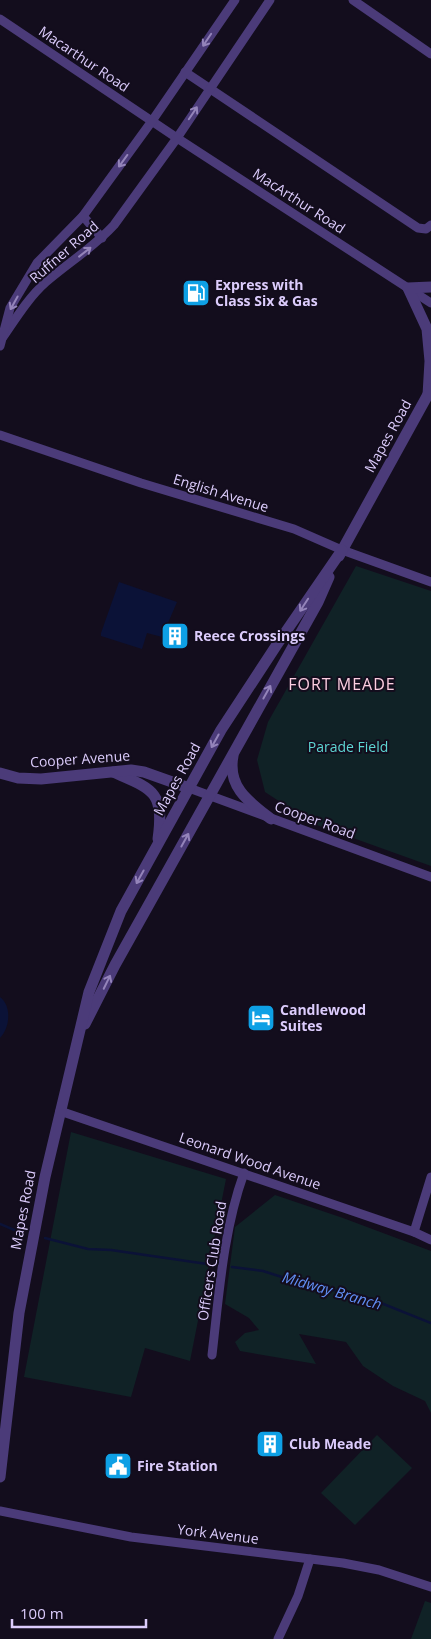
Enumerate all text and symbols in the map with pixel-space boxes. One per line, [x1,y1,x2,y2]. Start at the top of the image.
street label: Macarthur Road [35,21,133,96]
one-way arrow [202,33,212,47]
one-way arrow [188,106,198,120]
one-way arrow [118,154,129,167]
street label: MacArthur Road [249,164,349,238]
street label: Ruffner Road [25,216,102,287]
one-way arrow [78,247,91,258]
place label: Express with Class Six & Gas [215,275,318,310]
fuel station icon: Express with Class Six & Gas [181,278,211,308]
one-way arrow [9,295,19,310]
street label: Mapes Road [360,396,415,476]
street label: English Avenue [171,469,271,516]
one-way arrow [299,597,309,611]
building icon: Reece Crossings [160,621,190,651]
place label: Reece Crossings [194,626,305,645]
district label: FORT MEADE [288,673,396,695]
one-way arrow [262,685,272,700]
one-way arrow [210,733,220,748]
park label: Parade Field [308,737,388,756]
street label: Mapes Road [149,739,204,819]
street label: Cooper Avenue [29,746,131,771]
street label: Cooper Road [272,796,358,843]
one-way arrow [180,834,190,848]
one-way arrow [135,869,145,884]
one-way arrow [103,975,112,990]
place label: Candlewood Suites [280,1000,366,1035]
hotel icon: Candlewood Suites [246,1003,276,1033]
street label: Leonard Wood Avenue [177,1127,324,1194]
street label: Mapes Road [6,1169,40,1251]
street label: Officers Club Road [193,1200,230,1322]
water label: Midway Branch [280,1266,384,1314]
building icon: Club Meade [255,1429,285,1459]
place label: Club Meade [289,1434,371,1453]
public building icon: Fire Station [103,1451,133,1481]
place label: Fire Station [137,1456,218,1475]
street label: York Avenue [176,1519,260,1548]
scale bar [12,1596,146,1628]
text: 100 m [20,1603,64,1623]

